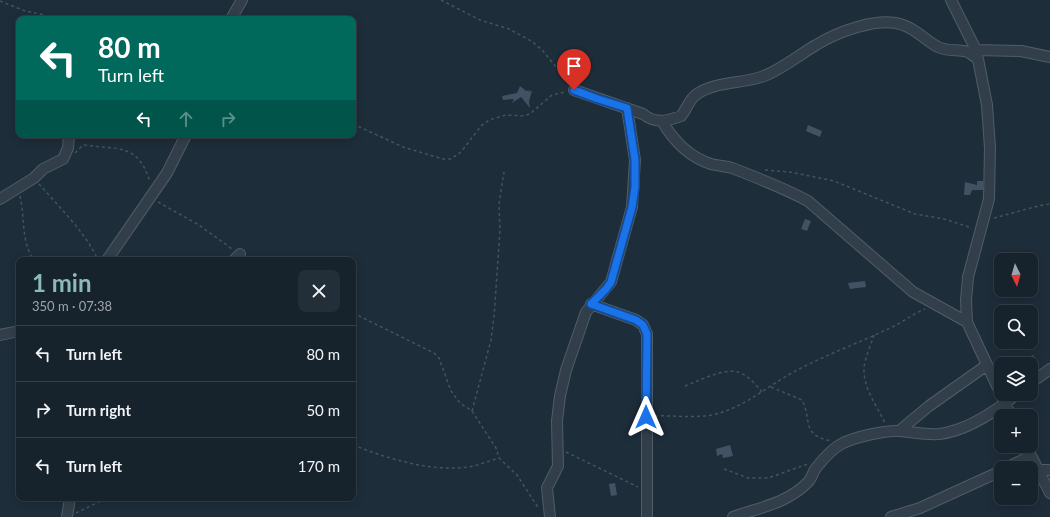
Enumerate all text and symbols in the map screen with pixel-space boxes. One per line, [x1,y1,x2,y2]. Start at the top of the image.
text: 80 m [98,30,161,64]
icon: left [32,32,84,84]
pin [557,49,591,90]
icon: arrive [563,55,585,77]
text: Turn left [98,64,164,86]
icon: left [133,108,155,130]
icon: ahead [175,108,197,130]
icon: right [217,108,239,130]
north arrow [994,253,1038,297]
map controls [994,253,1038,505]
text: 1 min [32,268,92,297]
button: close [298,270,340,312]
text: 350 m · 07:38 [32,298,112,314]
button: search [994,305,1038,349]
icon: left [32,343,54,365]
text: Turn left [66,345,122,363]
text: 80 m [306,345,340,363]
button: layers [994,357,1038,401]
position arrow [625,396,667,438]
icon: right [32,399,54,421]
text: Turn right [66,401,131,419]
text: 50 m [306,401,340,419]
button: + [994,409,1038,453]
icon: left [32,455,54,477]
text: Turn left [66,457,122,475]
text: 170 m [298,457,340,475]
button: − [994,461,1038,505]

